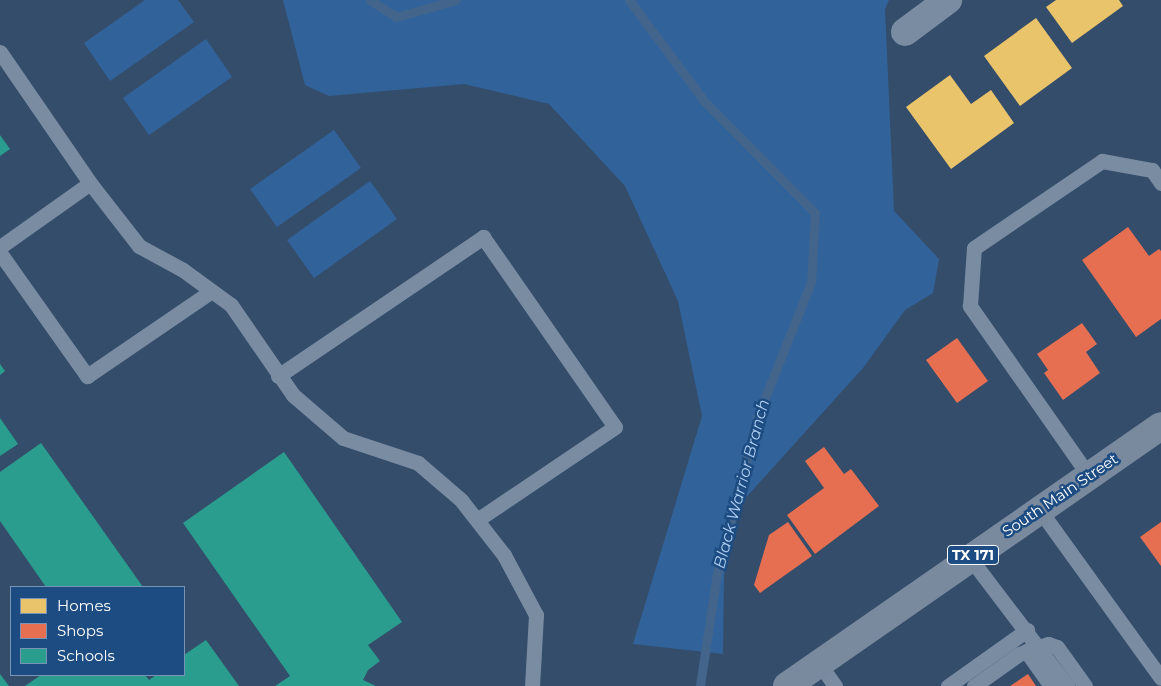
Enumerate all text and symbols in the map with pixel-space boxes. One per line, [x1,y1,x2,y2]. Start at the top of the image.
water label: Black Warrior Branch [710,397,774,571]
street label: South Main Street [999,450,1121,540]
road number: TX 171 [947,544,999,566]
legend [10,586,185,676]
text: Homes [57,596,111,615]
text: Shops [57,621,103,640]
text: Schools [57,646,115,665]

